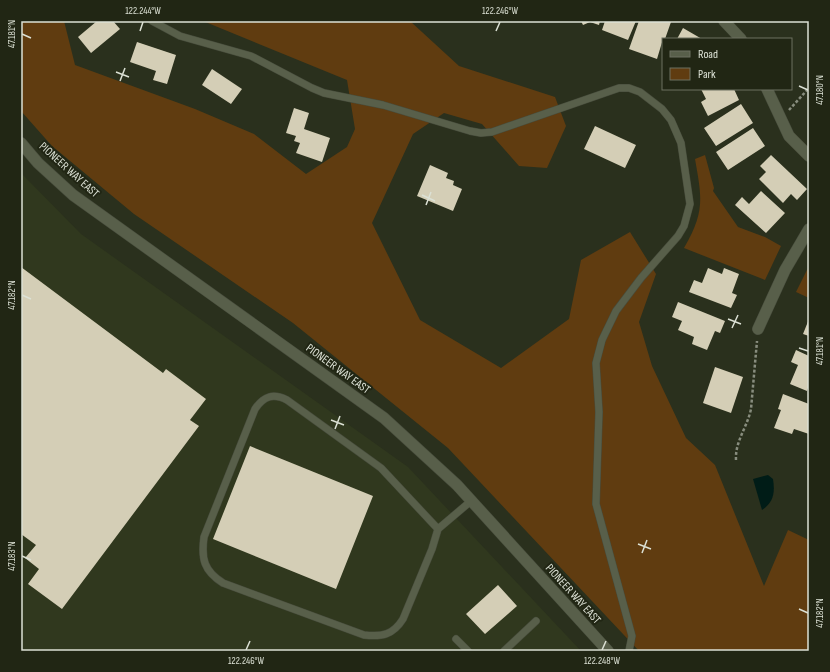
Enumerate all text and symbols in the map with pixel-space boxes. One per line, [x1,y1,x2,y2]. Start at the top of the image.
text: 122.244°W [125,5,161,17]
text: 122.246°W [482,5,519,17]
text: 47.181°N [6,20,18,48]
legend [662,38,792,90]
text: Road [698,47,718,62]
text: Park [698,67,716,82]
text: 47.180°N [814,75,826,105]
street label: PIONEER WAY EAST [36,139,102,201]
text: 47.182°N [6,280,18,310]
text: 47.181°N [814,337,826,365]
street label: PIONEER WAY EAST [303,341,373,397]
text: 47.183°N [6,541,18,571]
street label: PIONEER WAY EAST [542,561,604,627]
text: 47.182°N [814,598,826,628]
text: 122.246°W [228,655,265,667]
text: 122.248°W [584,655,621,667]

